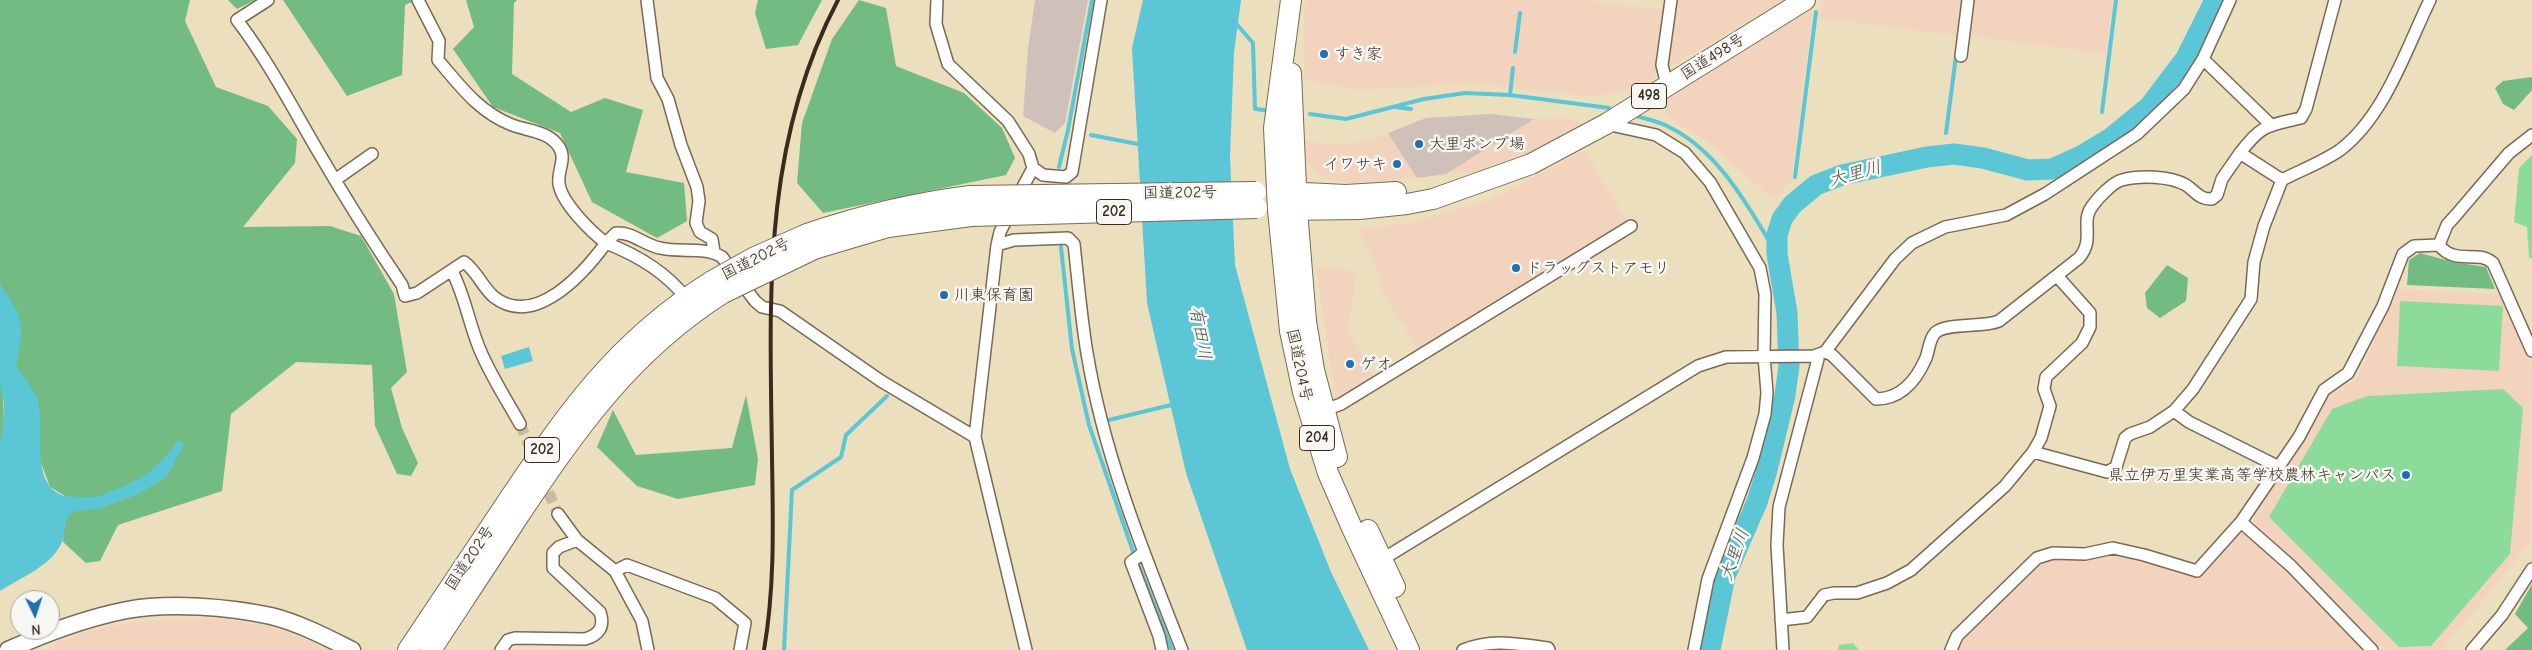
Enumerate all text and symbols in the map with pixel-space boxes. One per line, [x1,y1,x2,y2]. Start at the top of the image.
street label: 国道498号 [1677,30,1749,84]
place label: すき家 [1334,44,1382,64]
marker: すき家 [1318,48,1330,60]
road number: 498 [1632,84,1666,108]
place label: 大里ポンプ場 [1429,134,1525,154]
marker: 大里ポンプ場 [1413,138,1425,150]
place label: イワサキ [1323,154,1387,174]
water label: 大里川 [1826,157,1884,191]
marker: イワサキ [1391,158,1403,170]
street label: 国道202号 [1143,183,1217,203]
road number: 202 [1096,200,1132,224]
street label: 国道202号 [718,234,794,284]
place label: ドラッグストアモリ [1526,258,1670,278]
marker: ドラッグストアモリ [1510,262,1522,274]
place label: 川東保育園 [954,285,1034,305]
marker: 川東保育園 [938,289,950,301]
water label: 有田川 [1185,305,1215,361]
street label: 国道204号 [1282,327,1316,403]
place label: ゲオ [1360,354,1392,374]
marker: ゲオ [1344,358,1356,370]
road number: 204 [1300,426,1334,450]
road number: 202 [524,438,560,462]
place label: 県立伊万里実業高等学校農林キャンパス [2108,465,2396,485]
marker: 県立伊万里実業高等学校農林キャンパス [2400,469,2412,481]
street label: 国道202号 [441,522,499,594]
water label: 大里川 [1716,526,1754,584]
north arrow [10,590,60,640]
text: N [31,621,41,638]

